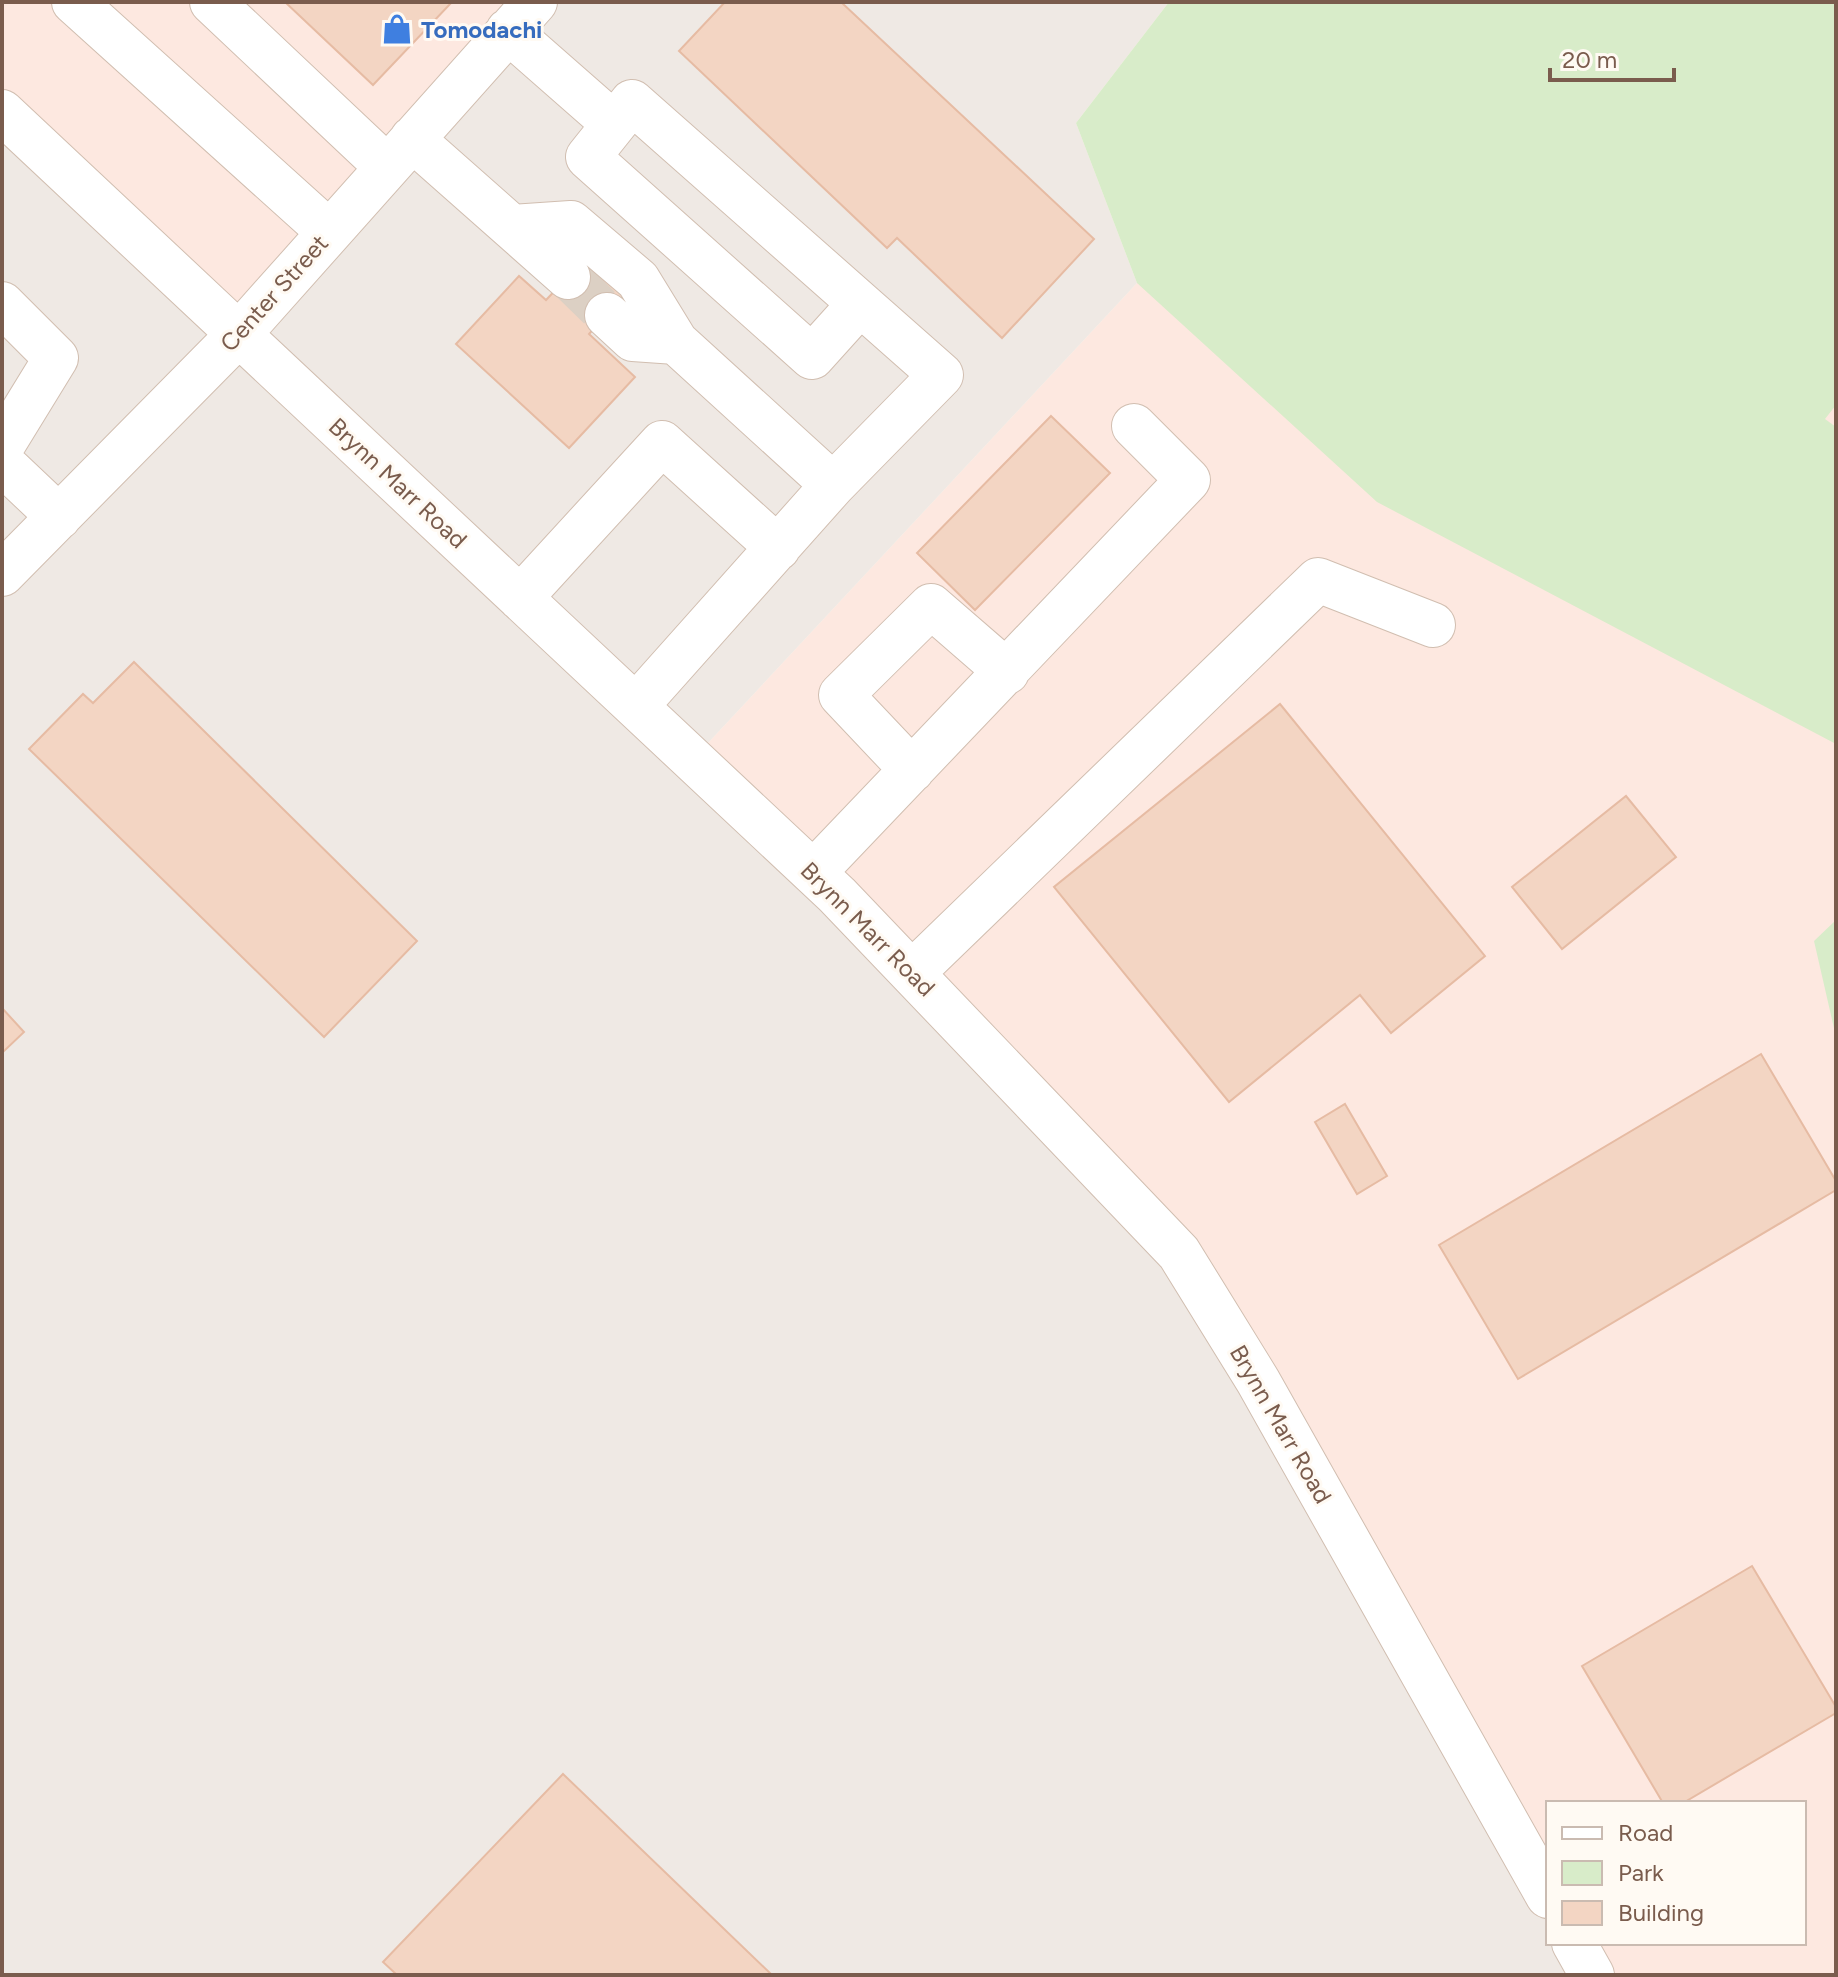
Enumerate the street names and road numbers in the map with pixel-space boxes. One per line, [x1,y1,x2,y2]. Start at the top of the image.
street label: Center Street [214,229,334,357]
street label: Brynn Marr Road [323,412,473,554]
street label: Brynn Marr Road [795,856,941,1002]
street label: Brynn Marr Road [1224,1340,1338,1508]

